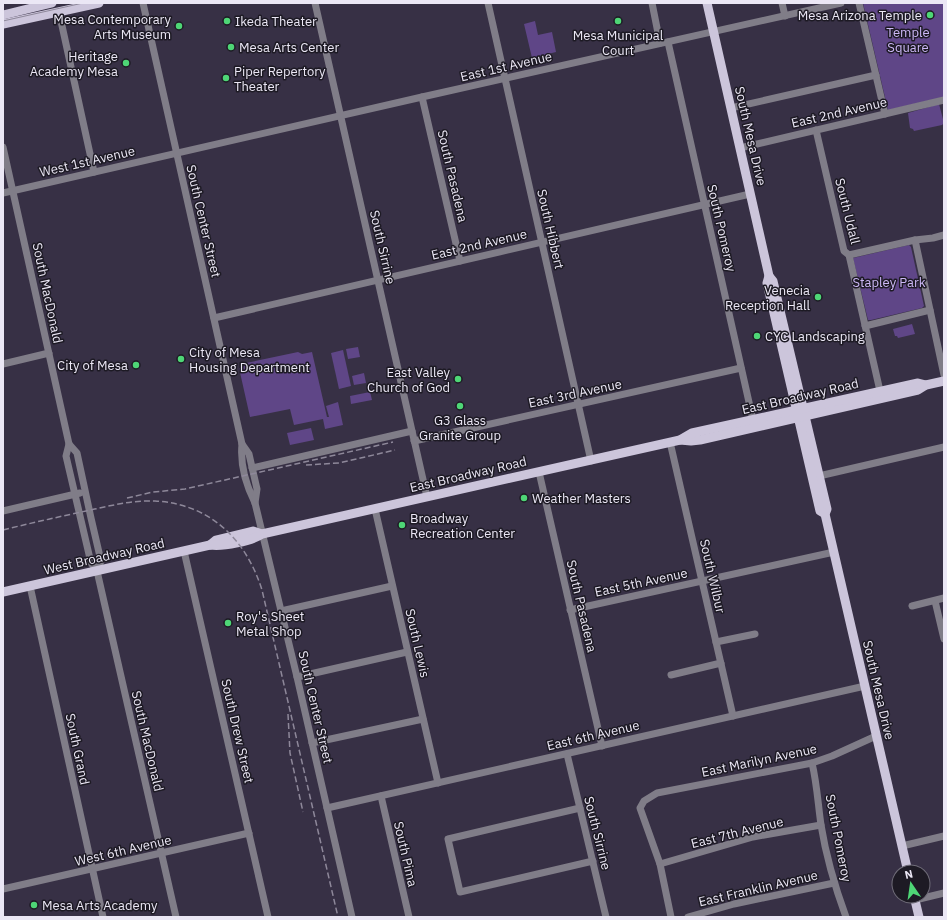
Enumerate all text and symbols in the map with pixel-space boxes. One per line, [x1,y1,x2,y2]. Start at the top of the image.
place label: Mesa Arizona Temple [798,7,922,24]
marker: Mesa Arizona Temple [925,10,935,20]
place label: Mesa Contemporary Arts Museum [53,11,172,43]
place label: Ikeda Theater [235,13,317,30]
marker: Ikeda Theater [222,16,232,26]
marker: Mesa Municipal Court [613,16,623,26]
marker: Mesa Contemporary Arts Museum [174,21,184,31]
park label: Temple Square [886,24,930,56]
place label: Mesa Municipal Court [573,27,664,59]
place label: Mesa Arts Center [239,39,339,56]
marker: Mesa Arts Center [226,42,236,52]
place label: Heritage Academy Mesa [30,48,118,80]
street label: East 1st Avenue [459,48,554,85]
marker: Heritage Academy Mesa [121,58,131,68]
place label: Piper Repertory Theater [234,63,326,95]
marker: Piper Repertory Theater [221,73,231,83]
street label: South Mesa Drive [731,85,770,187]
street label: East 2nd Avenue [790,93,889,132]
street label: South Pasadena [434,128,471,224]
street label: West 1st Avenue [38,142,137,181]
street label: South Center Street [182,163,225,279]
street label: South Udall [831,176,864,246]
street label: South Pomeroy [703,183,740,274]
street label: South Hibbert [533,188,568,271]
street label: South Sirrine [366,208,399,286]
street label: East 2nd Avenue [430,225,529,264]
street label: South MacDonald [29,241,67,345]
park label: Stapley Park [852,274,926,291]
place label: Venecia Reception Hall [725,282,810,314]
marker: Venecia Reception Hall [813,292,823,302]
place label: CYC Landscaping [765,328,865,345]
marker: CYC Landscaping [752,331,762,341]
place label: City of Mesa Housing Department [189,344,310,376]
marker: City of Mesa Housing Department [176,354,186,364]
place label: City of Mesa [57,357,128,374]
marker: City of Mesa [131,360,141,370]
place label: East Valley Church of God [367,364,451,396]
marker: East Valley Church of God [453,374,463,384]
street label: East 3rd Avenue [527,375,623,412]
street label: East Broadway Road [740,375,860,418]
marker: G3 Glass Granite Group [455,401,465,411]
place label: G3 Glass Granite Group [419,412,501,444]
street label: East Broadway Road [408,453,528,496]
place label: Weather Masters [532,490,631,507]
marker: Weather Masters [519,493,529,503]
place label: Broadway Recreation Center [410,510,515,542]
marker: Broadway Recreation Center [397,520,407,530]
street label: West Broadway Road [42,534,166,579]
street label: South Wilbur [696,538,729,615]
street label: South Pasadena [563,558,600,654]
street label: East 5th Avenue [593,564,689,601]
street label: South Lewis [401,607,434,679]
place label: Roy's Sheet Metal Shop [236,608,304,640]
marker: Roy's Sheet Metal Shop [223,618,233,628]
street label: South Mesa Drive [859,639,898,741]
street label: South Center Street [294,649,337,765]
street label: South Drew Street [217,677,258,785]
street label: South MacDonald [128,689,167,793]
street label: South Grand [62,712,93,787]
street label: East 6th Avenue [545,717,641,754]
street label: East Marilyn Avenue [700,740,818,781]
street label: South Pomeroy [822,793,855,884]
street label: South Sirrine [580,795,615,872]
street label: East 7th Avenue [689,813,785,852]
street label: South Pima [390,820,421,889]
street label: West 6th Avenue [73,831,173,870]
north arrow [891,864,931,904]
street label: East Franklin Avenue [697,866,819,910]
text: N [903,867,914,882]
place label: Mesa Arts Academy [42,897,158,914]
marker: Mesa Arts Academy [29,900,39,910]

